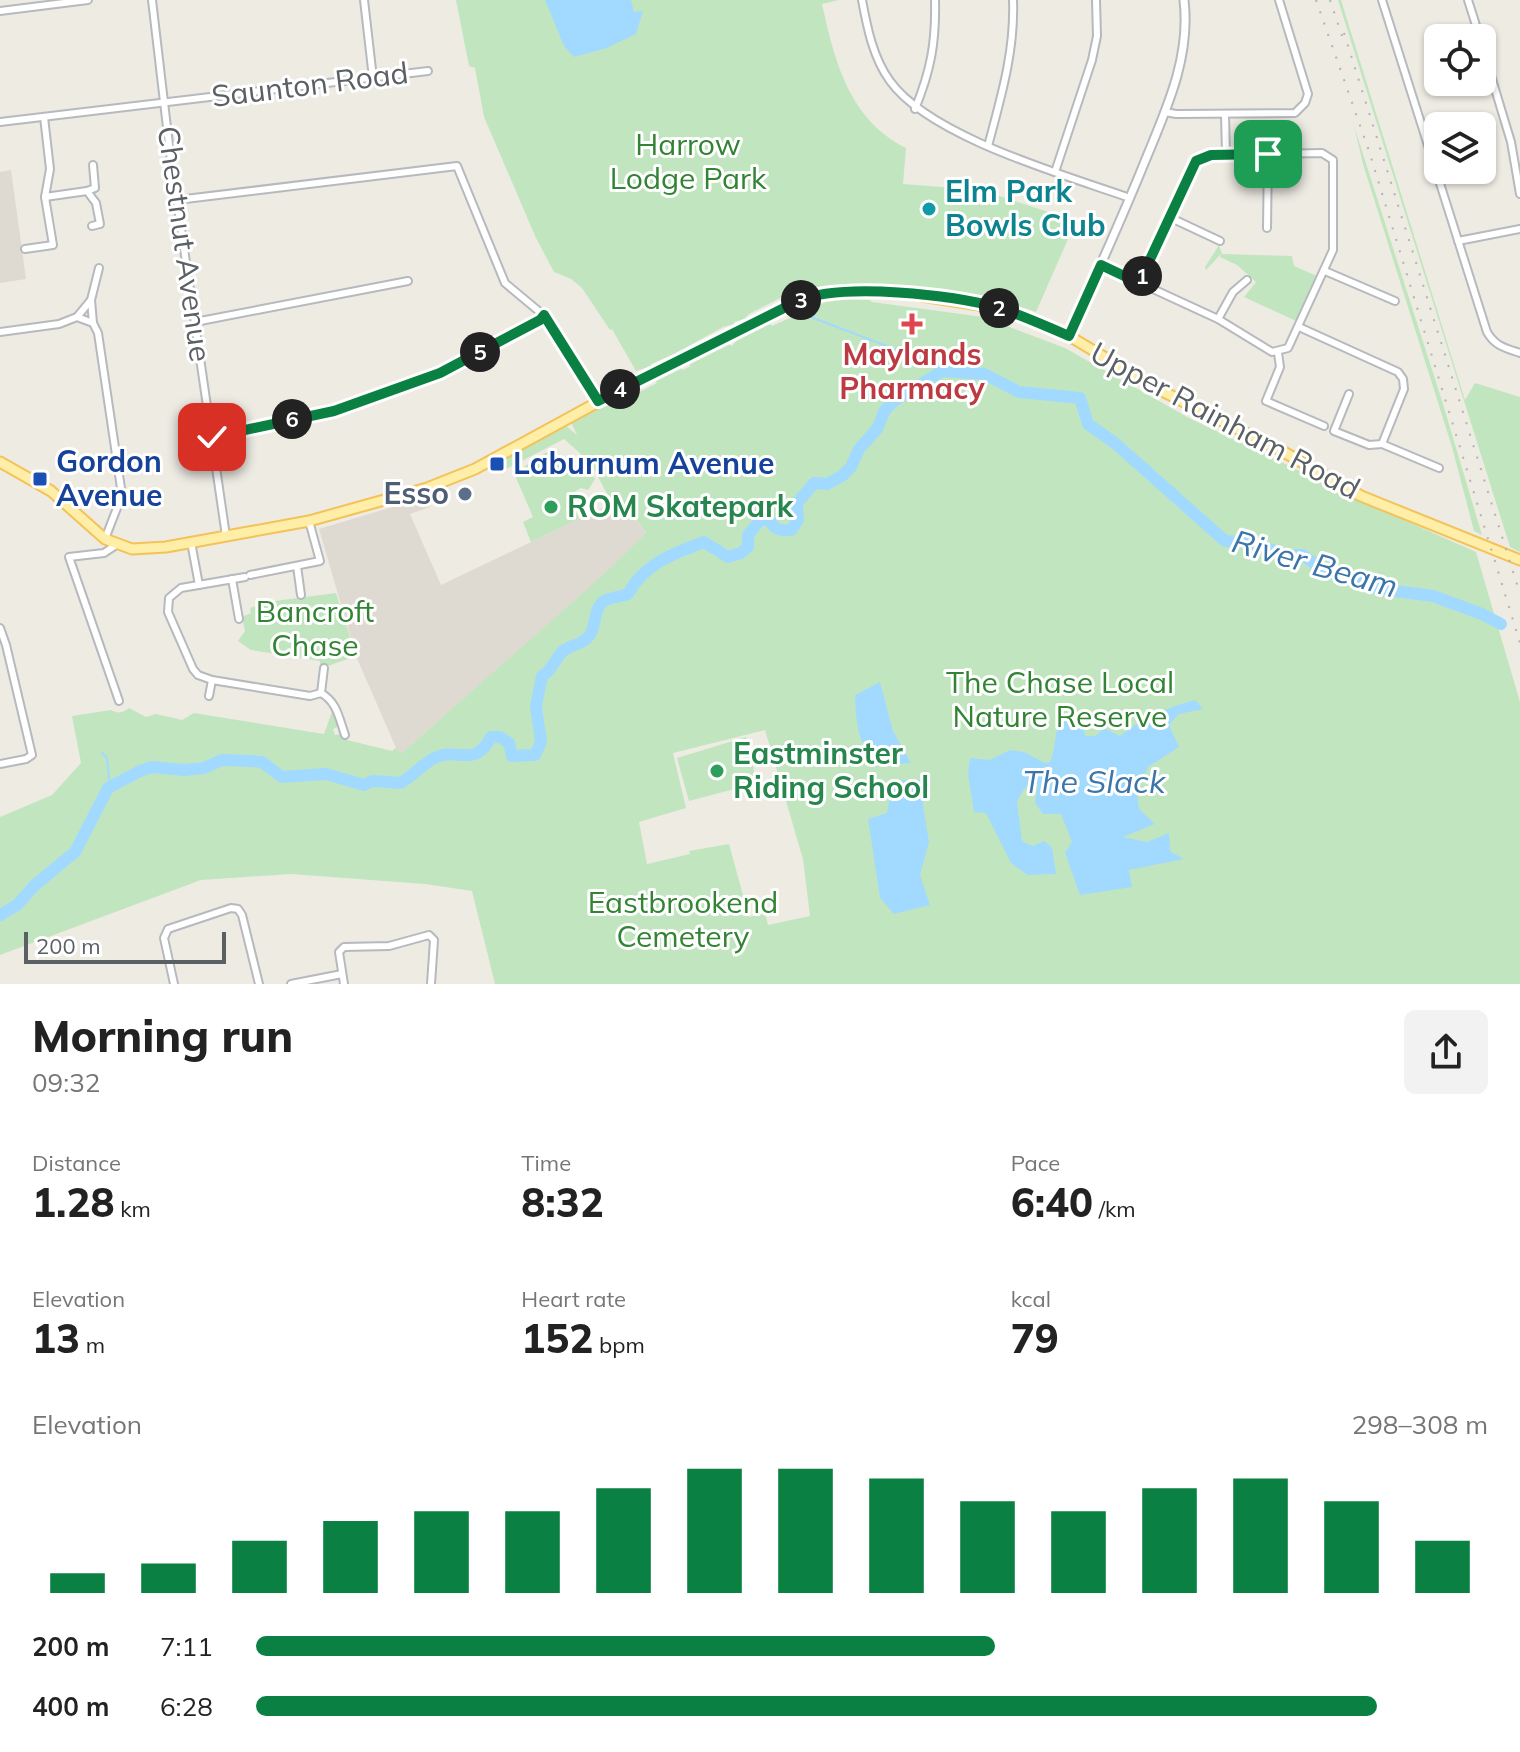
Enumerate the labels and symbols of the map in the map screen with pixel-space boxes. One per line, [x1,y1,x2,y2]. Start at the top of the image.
street label: Saunton Road [209,53,410,115]
pin [1234,120,1302,188]
street label: Chestnut Avenue [150,124,220,364]
park label: Harrow Lodge Park [610,125,767,197]
place label: Elm Park Bowls Club [945,172,1106,244]
marker: Elm Park Bowls Club [920,200,938,218]
pin: 1 [1122,256,1162,296]
pin: 3 [781,280,821,320]
pin: 2 [979,288,1019,328]
marker: Maylands Pharmacy [903,315,921,333]
pin: 5 [460,332,500,372]
street label: Upper Rainham Road [1084,333,1367,507]
place label: Maylands Pharmacy [839,335,986,407]
pin: 4 [600,369,640,409]
pin: 6 [272,399,312,439]
pin [178,403,246,471]
place label: Gordon Avenue [56,442,163,514]
place label: Laburnum Avenue [513,444,774,482]
marker: Laburnum Avenue [488,455,506,473]
marker: Gordon Avenue [31,470,49,488]
place label: Esso [383,474,449,512]
marker: Esso [456,485,474,503]
place label: ROM Skatepark [567,487,795,525]
marker: ROM Skatepark [542,498,560,516]
water label: River Beam [1228,520,1403,606]
park label: Bancroft Chase [256,592,374,664]
park label: The Chase Local Nature Reserve [946,663,1174,735]
place label: Eastminster Riding School [733,734,929,806]
water label: The Slack [1023,761,1167,801]
marker: Eastminster Riding School [708,762,726,780]
park label: Eastbrookend Cemetery [588,883,778,955]
scale bar [24,928,226,964]

